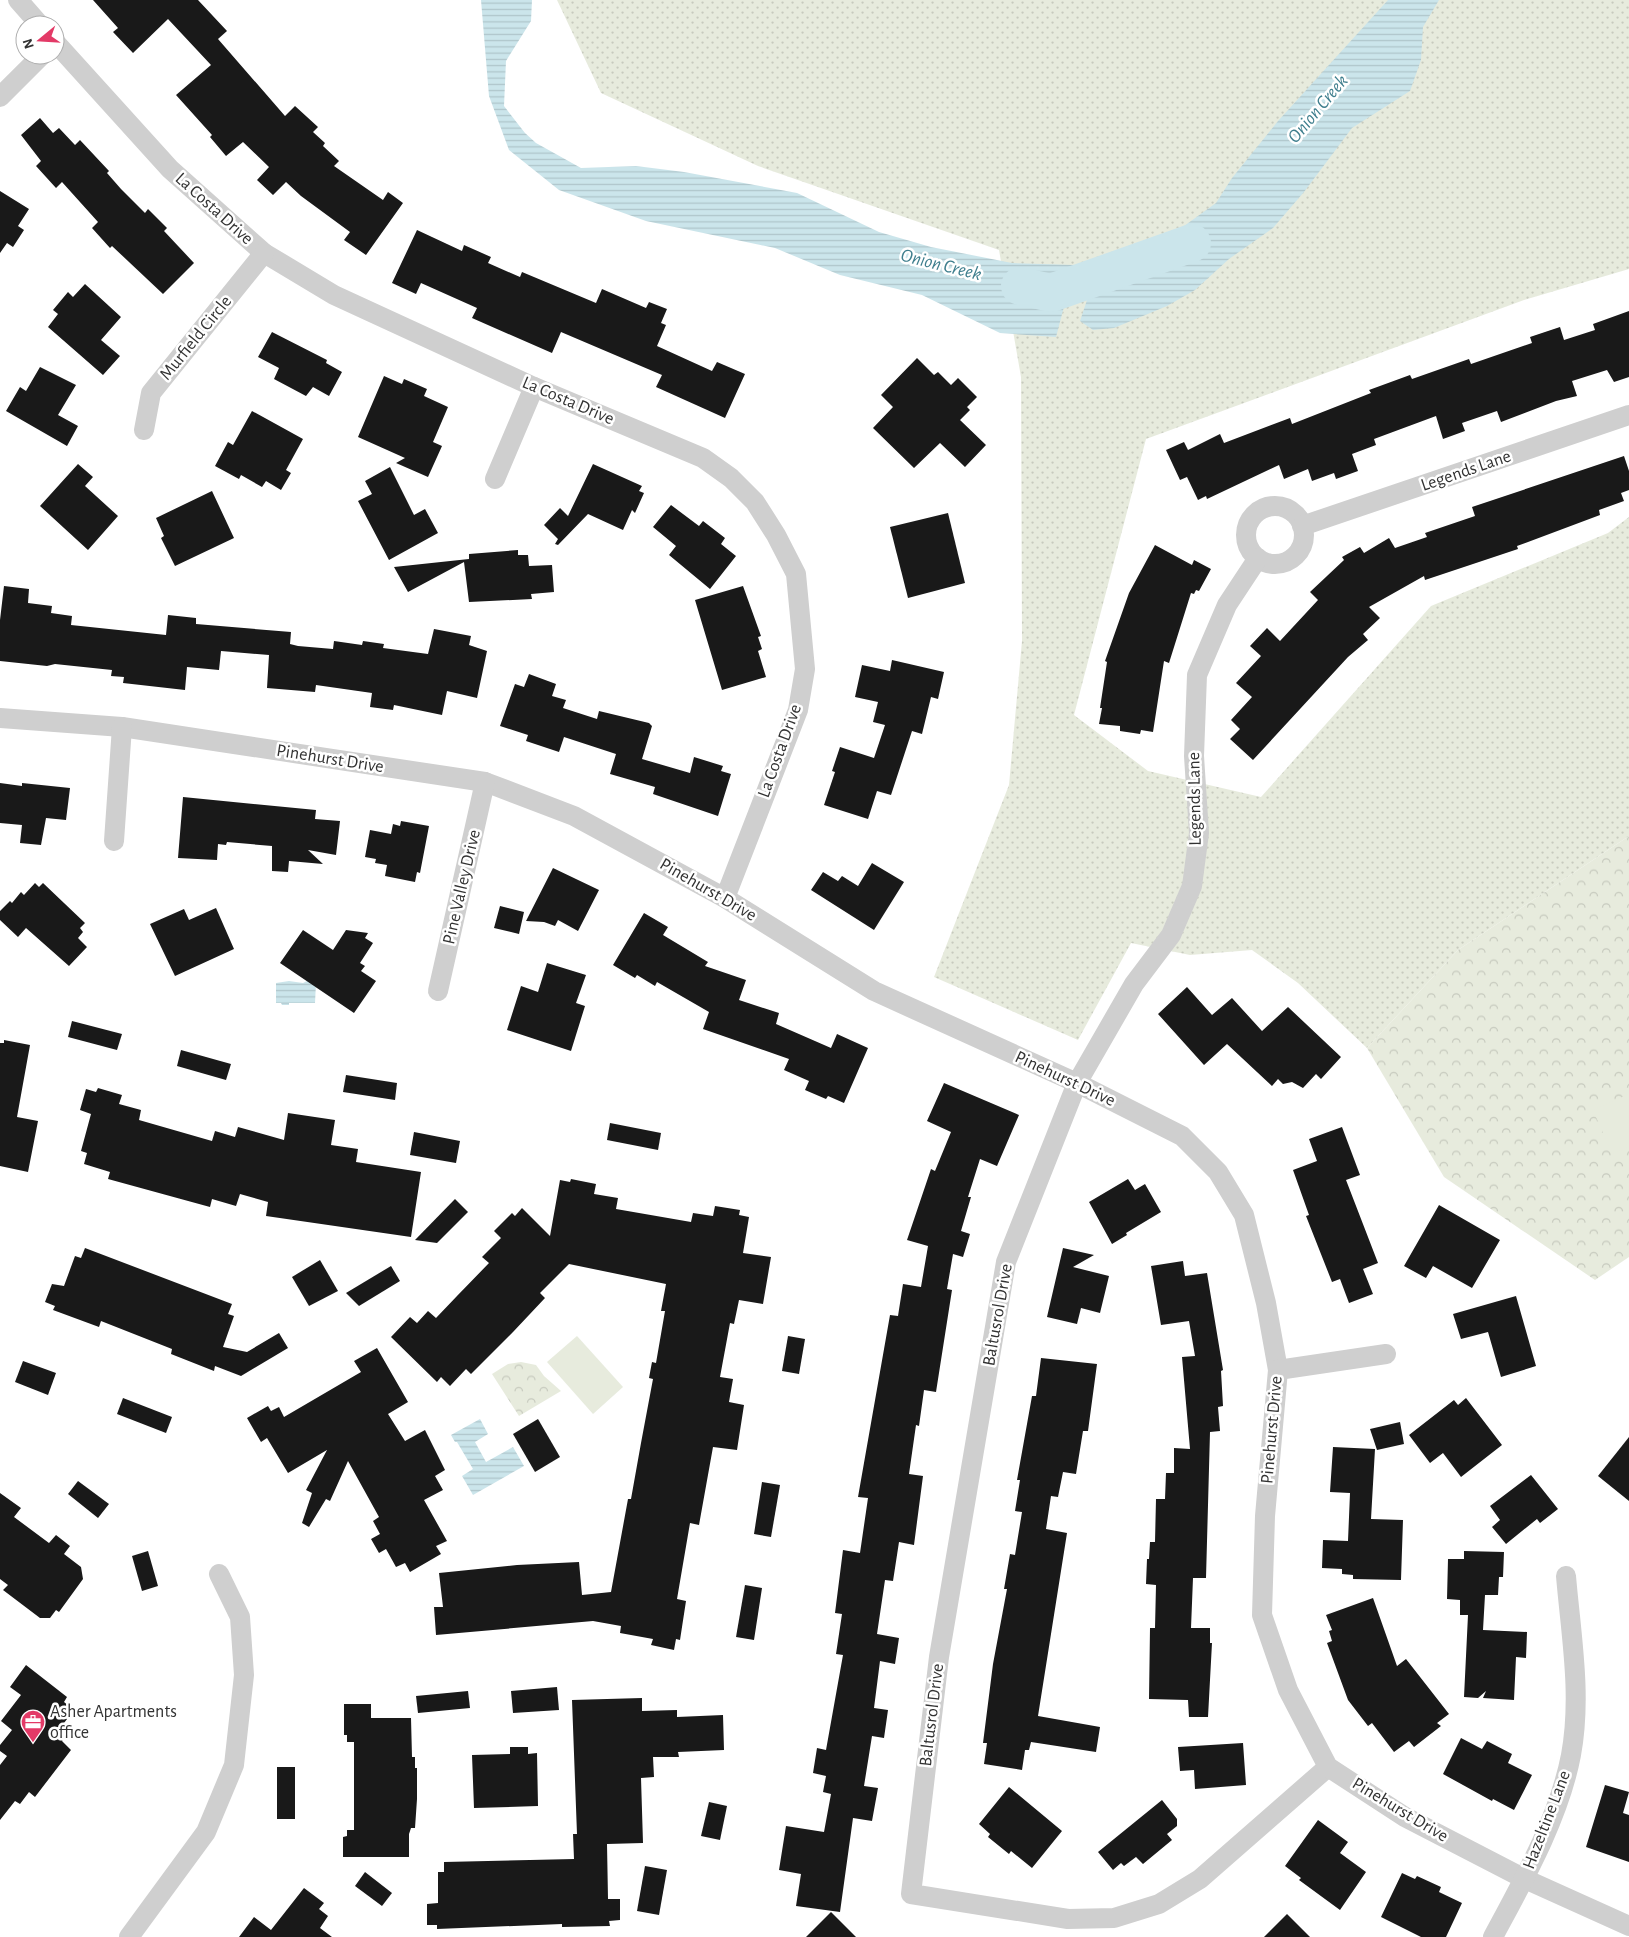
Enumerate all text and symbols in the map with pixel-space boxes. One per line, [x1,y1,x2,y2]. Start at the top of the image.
north arrow [15,15,65,65]
text: N [20,37,37,51]
water label: Onion Creek [1284,71,1352,147]
street label: La Costa Drive [172,170,256,248]
water label: Onion Creek [899,246,984,284]
street label: Murfield Circle [157,292,235,384]
street label: La Costa Drive [519,374,617,428]
street label: Legends Lane [1419,447,1513,495]
street label: La Costa Drive [755,702,805,800]
street label: Pinehurst Drive [275,742,385,776]
street label: Legends Lane [1185,752,1205,846]
street label: Pine Valley Drive [440,828,484,946]
street label: Pinehurst Drive [657,855,759,925]
street label: Pinehurst Drive [1012,1048,1118,1110]
street label: Baltusrol Drive [980,1262,1016,1368]
street label: Pinehurst Drive [1258,1375,1286,1485]
street label: Baltusrol Drive [917,1663,947,1767]
place label: Asher Apartments office [50,1703,177,1742]
office icon: Asher Apartments office [20,1709,46,1743]
street label: Hazeltine Lane [1520,1768,1574,1872]
street label: Pinehurst Drive [1349,1774,1451,1846]

